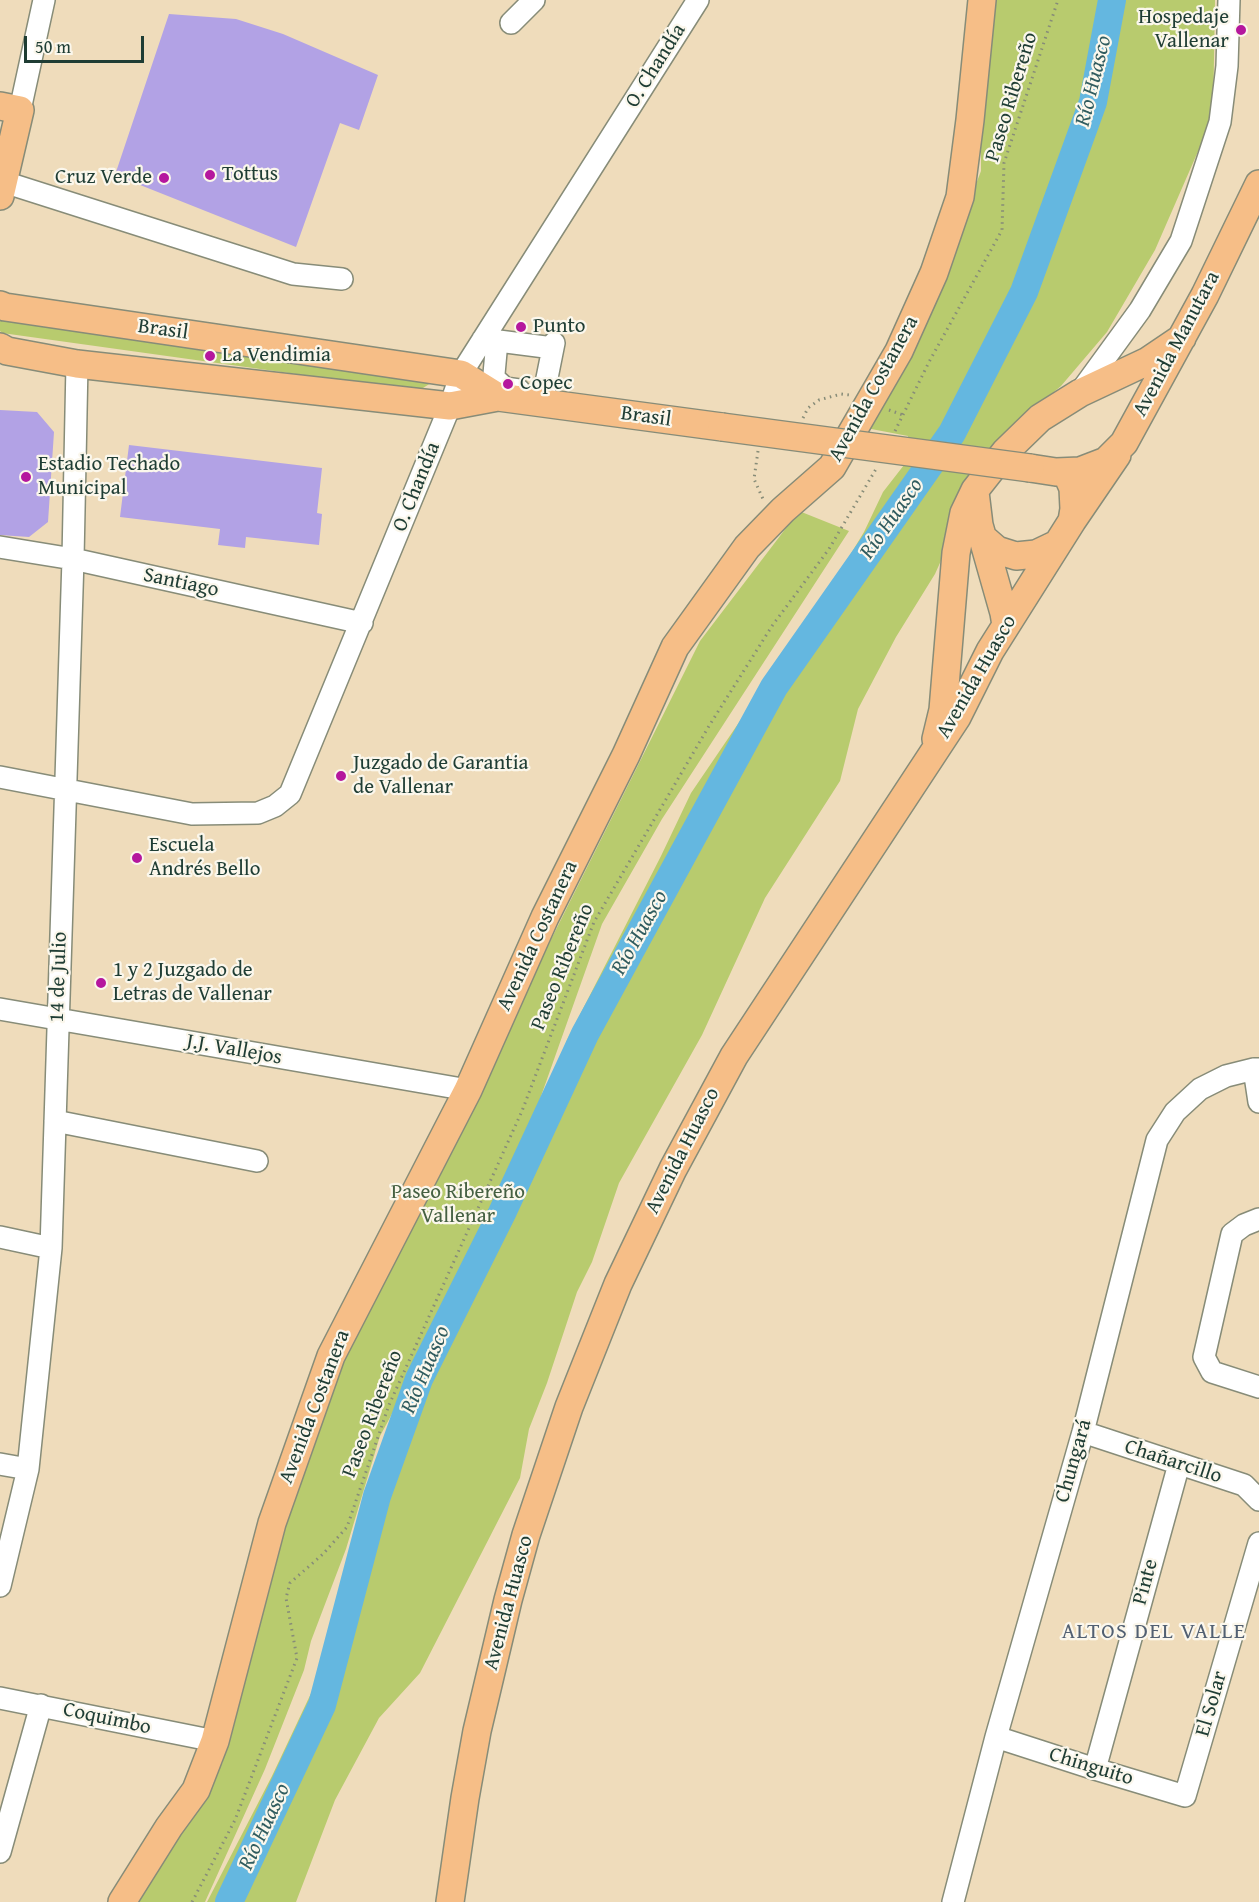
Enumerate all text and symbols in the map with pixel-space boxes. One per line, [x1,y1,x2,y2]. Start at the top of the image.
place label: Hospedaje Vallenar [1138,5,1229,55]
street label: O. Chandía [620,19,692,113]
marker: Hospedaje Vallenar [1234,23,1248,37]
scale bar [27,24,147,62]
street label: Paseo Ribereño [980,29,1044,165]
text: 50 m [35,33,71,60]
water label: Río Huasco [1070,33,1118,129]
place label: Tottus [222,162,278,188]
place label: Cruz Verde [55,165,152,191]
marker: Tottus [203,168,217,182]
marker: Cruz Verde [157,171,171,185]
street label: Avenida Manutara [1128,267,1226,421]
street label: Avenida Costanera [824,312,924,466]
street label: Brasil [136,314,190,346]
place label: Punto [533,314,586,340]
marker: Punto [514,320,528,334]
place label: La Vendimia [222,343,331,369]
marker: La Vendimia [203,349,217,363]
place label: Copec [520,371,573,397]
marker: Copec [501,377,515,391]
street label: Brasil [619,401,673,433]
street label: O. Chandía [388,439,446,535]
place label: Estadio Techado Municipal [38,452,180,502]
marker: Estadio Techado Municipal [19,470,33,484]
water label: Río Huasco [855,474,929,564]
street label: Santiago [141,563,221,603]
street label: Avenida Huasco [931,611,1023,743]
place label: Juzgado de Garantia de Vallenar [353,751,528,801]
marker: Juzgado de Garantia de Vallenar [334,769,348,783]
place label: Escuela Andrés Bello [149,833,260,883]
marker: Escuela Andrés Bello [130,851,144,865]
street label: Avenida Costanera [492,857,584,1015]
water label: Río Huasco [606,886,674,980]
street label: Paseo Ribereño [526,900,600,1034]
street label: 14 de Julio [45,931,73,1023]
place label: 1 y 2 Juzgado de Letras de Vallenar [113,958,272,1008]
marker: 1 y 2 Juzgado de Letras de Vallenar [94,976,108,990]
street label: J.J. Vallejos [184,1029,284,1071]
street label: Avenida Huasco [640,1084,726,1218]
park label: Paseo Ribereño Vallenar [391,1180,525,1230]
water label: Río Huasco [396,1322,456,1418]
street label: Avenida Costanera [274,1326,356,1488]
street label: Paseo Ribereño [337,1347,409,1481]
street label: Chungará [1050,1417,1098,1505]
street label: Chañarcillo [1121,1434,1225,1490]
street label: Avenida Huasco [479,1533,539,1673]
street label: Pinte [1128,1556,1164,1608]
district label: ALTOS DEL VALLE [1062,1619,1246,1645]
street label: El Solar [1191,1669,1233,1739]
street label: Coquimbo [61,1697,153,1741]
street label: Chinguito [1046,1742,1136,1792]
water label: Río Huasco [234,1780,296,1874]

